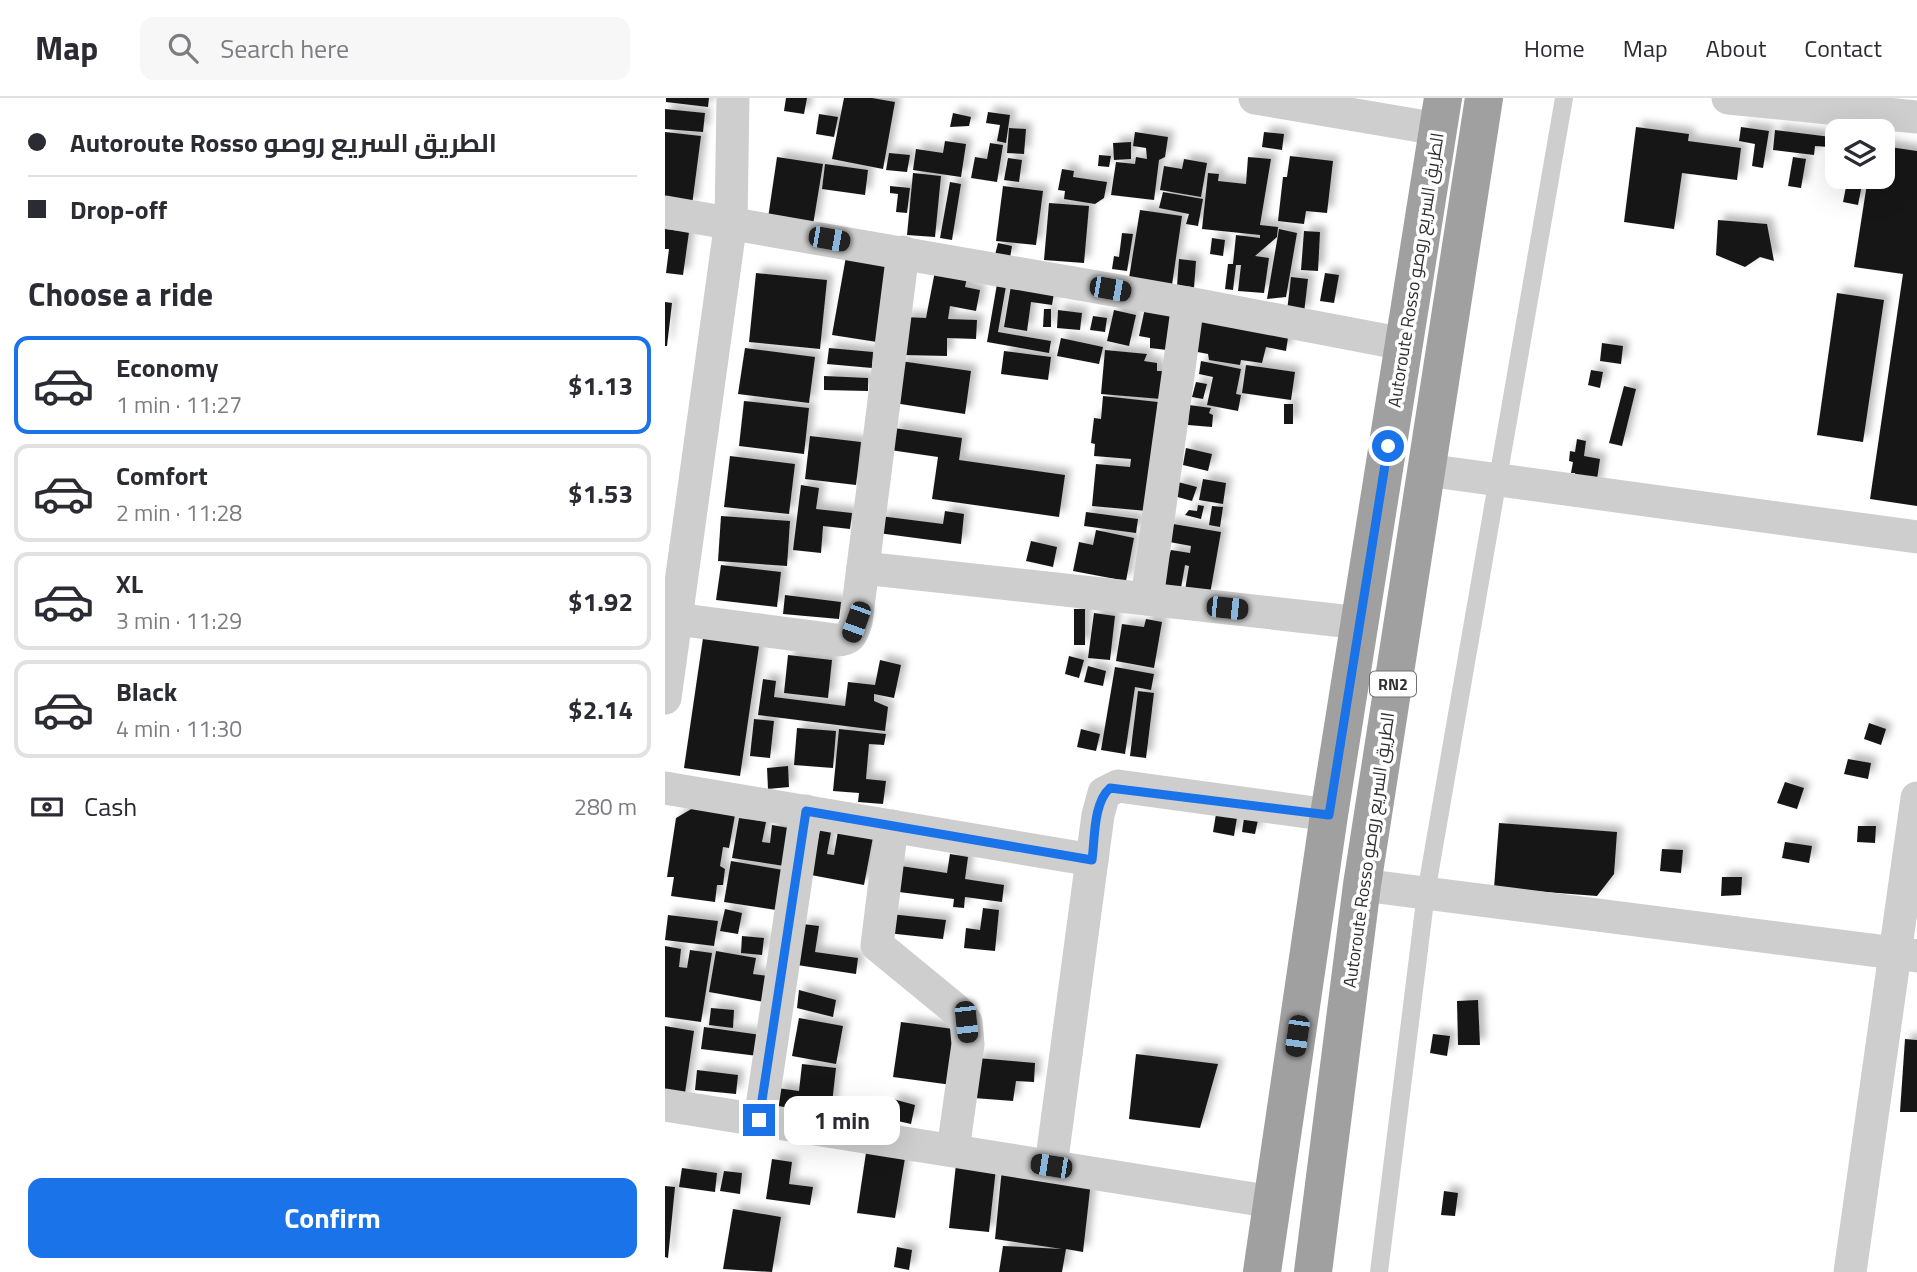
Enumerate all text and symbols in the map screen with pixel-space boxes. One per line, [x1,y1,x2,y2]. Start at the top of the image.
search box [140,17,630,80]
text: Map [35,23,98,73]
icon: search [164,29,202,67]
text: Search here [220,29,349,68]
text: Home [1524,30,1585,66]
text: Map [1623,30,1668,66]
text: About [1706,30,1766,66]
text: Contact [1804,30,1882,66]
map controls [1825,119,1895,189]
button: layers [1825,119,1895,189]
text: Autoroute Rosso الطريق السريع روصو [70,123,497,162]
street label: Autoroute Rosso الطريق السريع روصو [1380,131,1451,409]
text: Drop-off [70,190,167,229]
car [807,225,852,253]
text: Choose a ride [28,270,213,318]
car [1088,275,1133,303]
text: Economy [116,348,218,387]
icon: car [32,354,95,417]
text: $1.13 [568,366,633,405]
text: 1 min · 11:27 [116,387,242,422]
route start [1372,430,1404,462]
text: Comfort [116,456,208,495]
icon: car [32,462,95,525]
text: $1.53 [568,474,633,513]
text: 2 min · 11:28 [116,495,242,530]
text: XL [116,564,143,603]
icon: car [32,570,95,633]
text: $1.92 [568,582,633,621]
car [1206,595,1249,621]
car [839,599,874,645]
text: 3 min · 11:29 [116,603,242,638]
road number: RN2 [1370,671,1416,696]
text: Black [116,672,177,711]
icon: car [32,678,95,741]
text: $2.14 [568,690,633,729]
street label: Autoroute Rosso الطريق السريع روصو [1336,710,1401,989]
text: 4 min · 11:30 [116,711,242,746]
text: Cash [84,787,137,826]
icon: cash [28,788,66,826]
text: 280 m [574,789,637,824]
car [954,1000,979,1044]
car [1284,1014,1311,1058]
callout: 1 min [784,1096,899,1144]
text: 1 min [814,1103,870,1138]
route end [743,1104,775,1136]
car [1029,1152,1074,1180]
button: Confirm [28,1178,637,1258]

